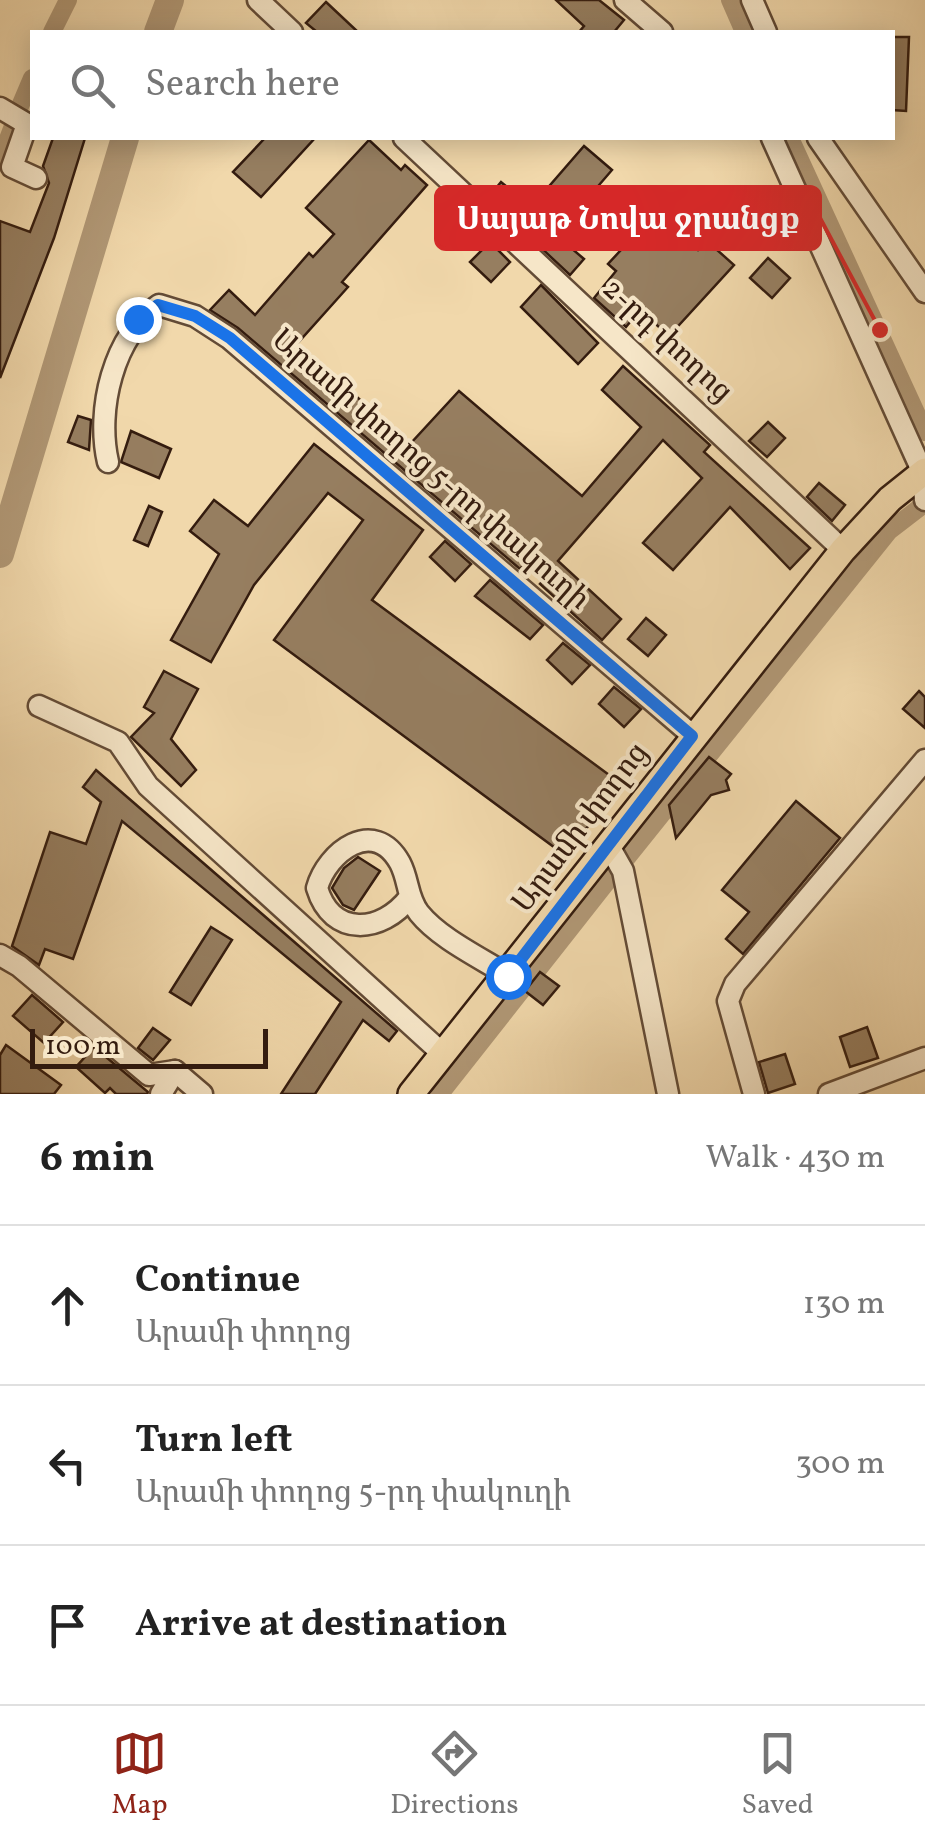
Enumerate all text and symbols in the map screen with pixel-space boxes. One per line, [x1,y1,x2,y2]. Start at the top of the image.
search box [30,30,895,140]
icon: search [65,58,120,113]
text: Search here [145,59,340,112]
callout: Սայաթ Նովա ջրանցք [436,187,820,249]
text: Սայաթ Նովա ջրանցք [456,199,800,243]
street label: 2-րդ փողոց [592,269,742,413]
route end [116,297,162,343]
street label: Արամի փողոց 5-րդ փակուղի [262,320,598,620]
street label: Արամի փողոց [503,734,659,922]
route start [486,954,532,1000]
scale bar [30,1024,268,1068]
text: 100 m [45,1027,120,1066]
text: 6 min [40,1130,155,1189]
text: Walk · 430 m [706,1137,885,1181]
text: Continue [135,1255,300,1308]
icon: ahead [40,1278,95,1333]
text: 130 m [803,1283,885,1327]
text: Արամի փողոց [135,1312,352,1356]
text: Turn left [135,1415,292,1468]
icon: left [40,1438,95,1493]
text: 300 m [795,1443,885,1487]
text: Արամի փողոց 5-րդ փակուղի [135,1472,571,1516]
icon: arrive [40,1598,95,1653]
text: Arrive at destination [135,1599,508,1652]
tab: Map [111,1726,167,1825]
tab: Directions [390,1726,519,1825]
tab: Saved [741,1726,814,1825]

